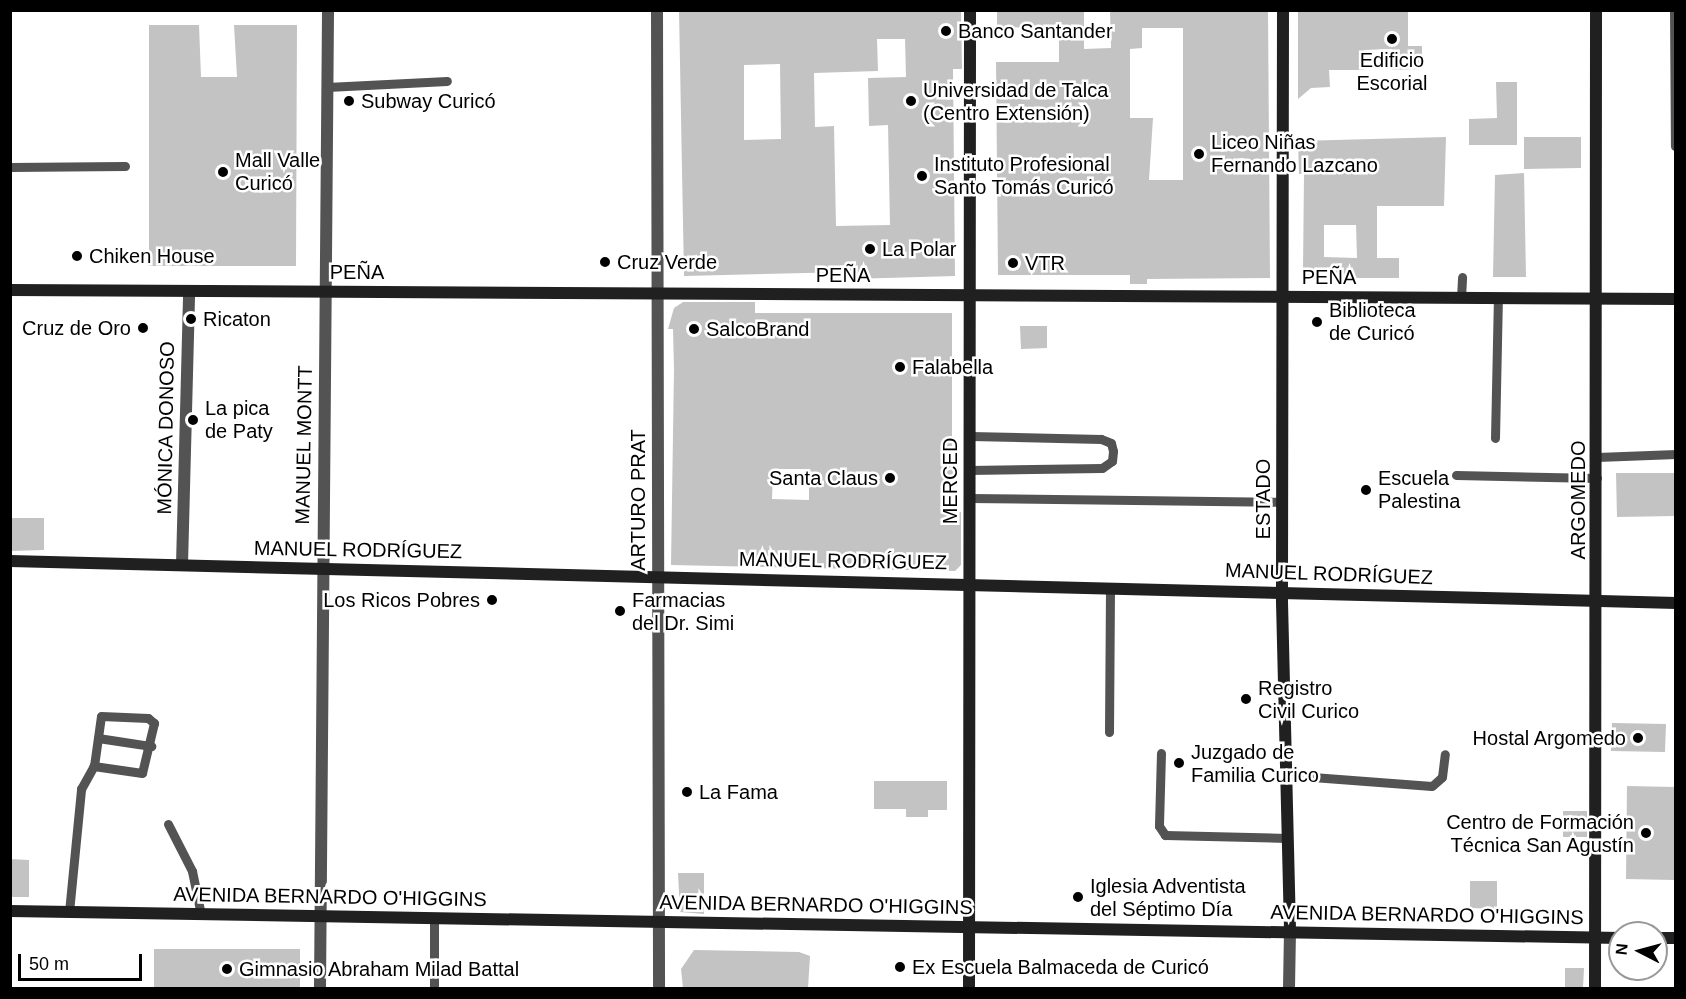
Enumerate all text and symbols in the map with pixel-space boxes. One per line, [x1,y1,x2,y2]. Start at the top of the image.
place label: Banco Santander [958,19,1113,43]
marker: Banco Santander [939,24,953,38]
marker: Edificio Escorial [1385,32,1399,46]
place label: Edificio Escorial [1356,48,1428,95]
place label: Universidad de Talca (Centro Extensión) [923,78,1109,125]
place label: Subway Curicó [361,89,496,113]
marker: Subway Curicó [342,94,356,108]
marker: Universidad de Talca (Centro Extensión) [904,94,918,108]
place label: Liceo Niñas Fernando Lazcano [1211,130,1378,177]
marker: Liceo Niñas Fernando Lazcano [1192,147,1206,161]
place label: Mall Valle Curicó [235,148,320,195]
place label: Instituto Profesional Santo Tomás Curicó [934,152,1114,199]
marker: Mall Valle Curicó [216,165,230,179]
marker: Instituto Profesional Santo Tomás Curicó [915,169,929,183]
place label: La Polar [882,237,956,261]
marker: La Polar [863,242,877,256]
place label: Chiken House [89,244,215,268]
marker: Chiken House [70,249,84,263]
place label: Cruz Verde [617,250,717,274]
place label: VTR [1025,251,1065,275]
marker: Cruz Verde [598,255,612,269]
marker: VTR [1006,256,1020,270]
street label: PEÑA [330,260,384,284]
street label: PEÑA [816,263,870,287]
street label: PEÑA [1302,265,1356,289]
place label: Biblioteca de Curicó [1329,298,1416,345]
place label: Ricaton [203,307,271,331]
marker: Ricaton [184,312,198,326]
marker: Biblioteca de Curicó [1310,315,1324,329]
place label: Cruz de Oro [22,316,131,340]
place label: SalcoBrand [706,317,809,341]
marker: Cruz de Oro [136,321,150,335]
marker: SalcoBrand [687,322,701,336]
street label: MÓNICA DONOSO [152,341,180,515]
place label: Falabella [912,355,993,379]
marker: Falabella [893,360,907,374]
street label: MANUEL MONTT [291,365,317,525]
place label: La pica de Paty [205,396,273,443]
marker: La pica de Paty [186,413,200,427]
street label: ARTURO PRAT [626,429,650,571]
street label: MERCED [938,438,962,524]
street label: ARGOMEDO [1566,441,1590,559]
street label: ESTADO [1251,459,1275,539]
place label: Santa Claus [769,466,878,490]
place label: Escuela Palestina [1378,466,1460,513]
marker: Santa Claus [883,471,897,485]
marker: Escuela Palestina [1359,483,1373,497]
street label: MANUEL RODRÍGUEZ [253,536,463,564]
street label: MANUEL RODRÍGUEZ [738,547,948,575]
street label: MANUEL RODRÍGUEZ [1224,558,1434,590]
place label: Los Ricos Pobres [323,588,480,612]
place label: Farmacias del Dr. Simi [632,588,734,635]
marker: Los Ricos Pobres [485,593,499,607]
marker: Farmacias del Dr. Simi [613,604,627,618]
place label: Registro Civil Curico [1258,676,1359,723]
marker: Registro Civil Curico [1239,692,1253,706]
place label: Hostal Argomedo [1471,726,1626,750]
marker: Hostal Argomedo [1631,731,1645,745]
place label: Juzgado de Familia Curico [1191,740,1319,787]
marker: Juzgado de Familia Curico [1172,756,1186,770]
place label: La Fama [699,780,778,804]
marker: La Fama [680,785,694,799]
place label: Centro de Formación Técnica San Agustín [1446,810,1634,857]
marker: Centro de Formación Técnica San Agustín [1639,826,1653,840]
place label: Iglesia Adventista del Séptimo Día [1090,874,1247,921]
street label: AVENIDA BERNARDO O'HIGGINS [173,882,487,912]
street label: AVENIDA BERNARDO O'HIGGINS [659,890,973,920]
marker: Iglesia Adventista del Séptimo Día [1071,890,1085,904]
street label: AVENIDA BERNARDO O'HIGGINS [1270,900,1584,930]
north arrow [1608,921,1668,981]
scale bar [21,942,146,980]
text: N [1613,943,1631,956]
text: 50 m [29,954,69,974]
place label: Ex Escuela Balmaceda de Curicó [912,955,1209,979]
place label: Gimnasio Abraham Milad Battal [239,957,520,981]
marker: Ex Escuela Balmaceda de Curicó [893,960,907,974]
marker: Gimnasio Abraham Milad Battal [220,962,234,976]

